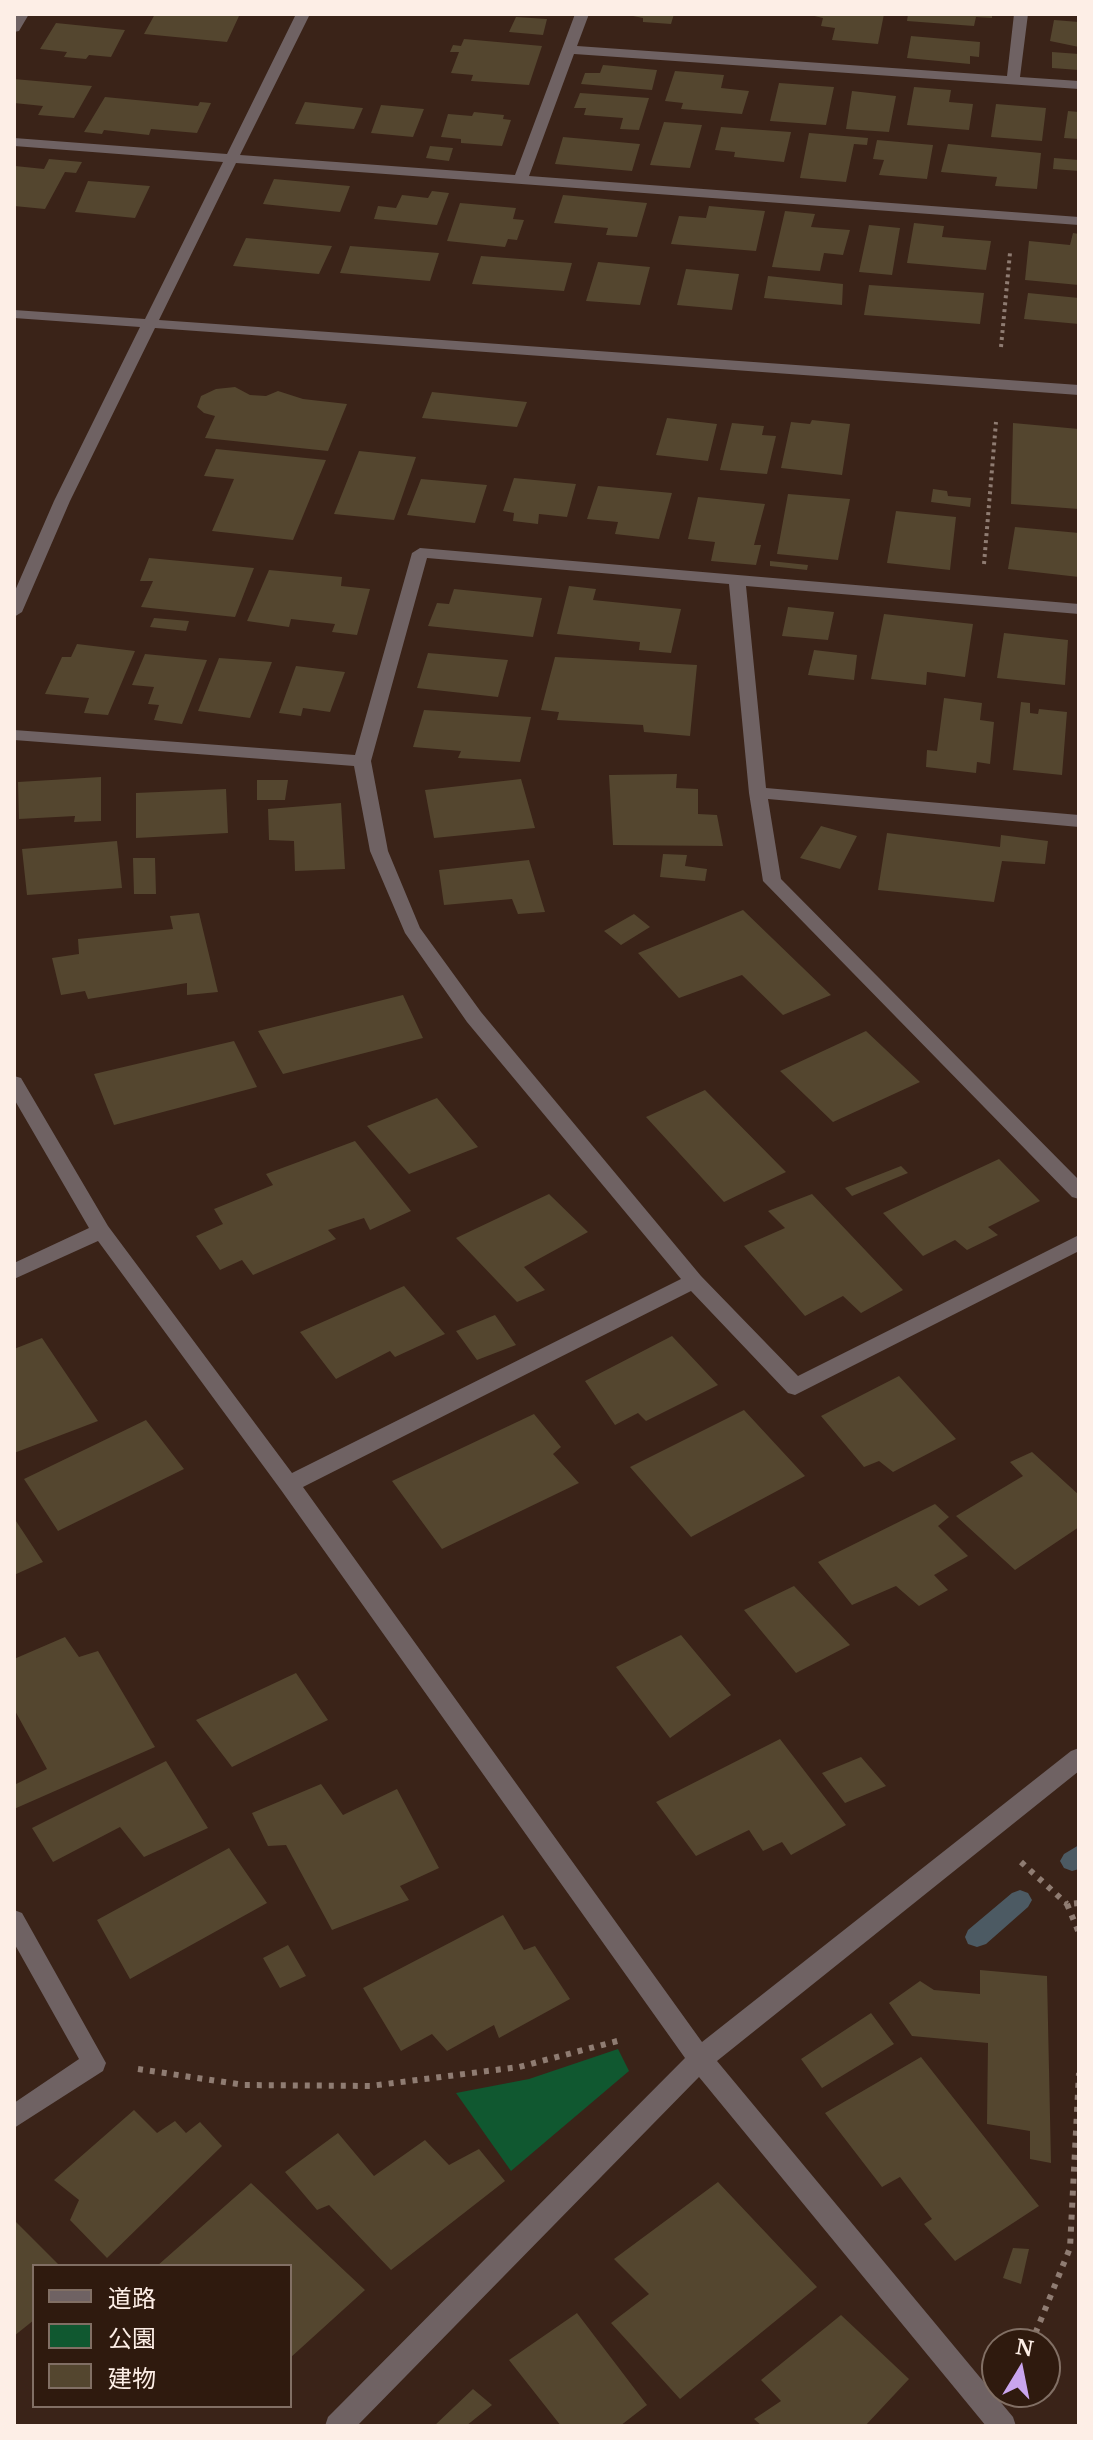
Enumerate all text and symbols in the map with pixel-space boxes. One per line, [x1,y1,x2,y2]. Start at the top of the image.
legend [32,2264,292,2408]
text: 道路 [108,2281,156,2314]
text: 公園 [108,2321,156,2354]
north arrow [981,2328,1061,2408]
text: N [1014,2330,1036,2363]
text: 建物 [108,2361,156,2394]

